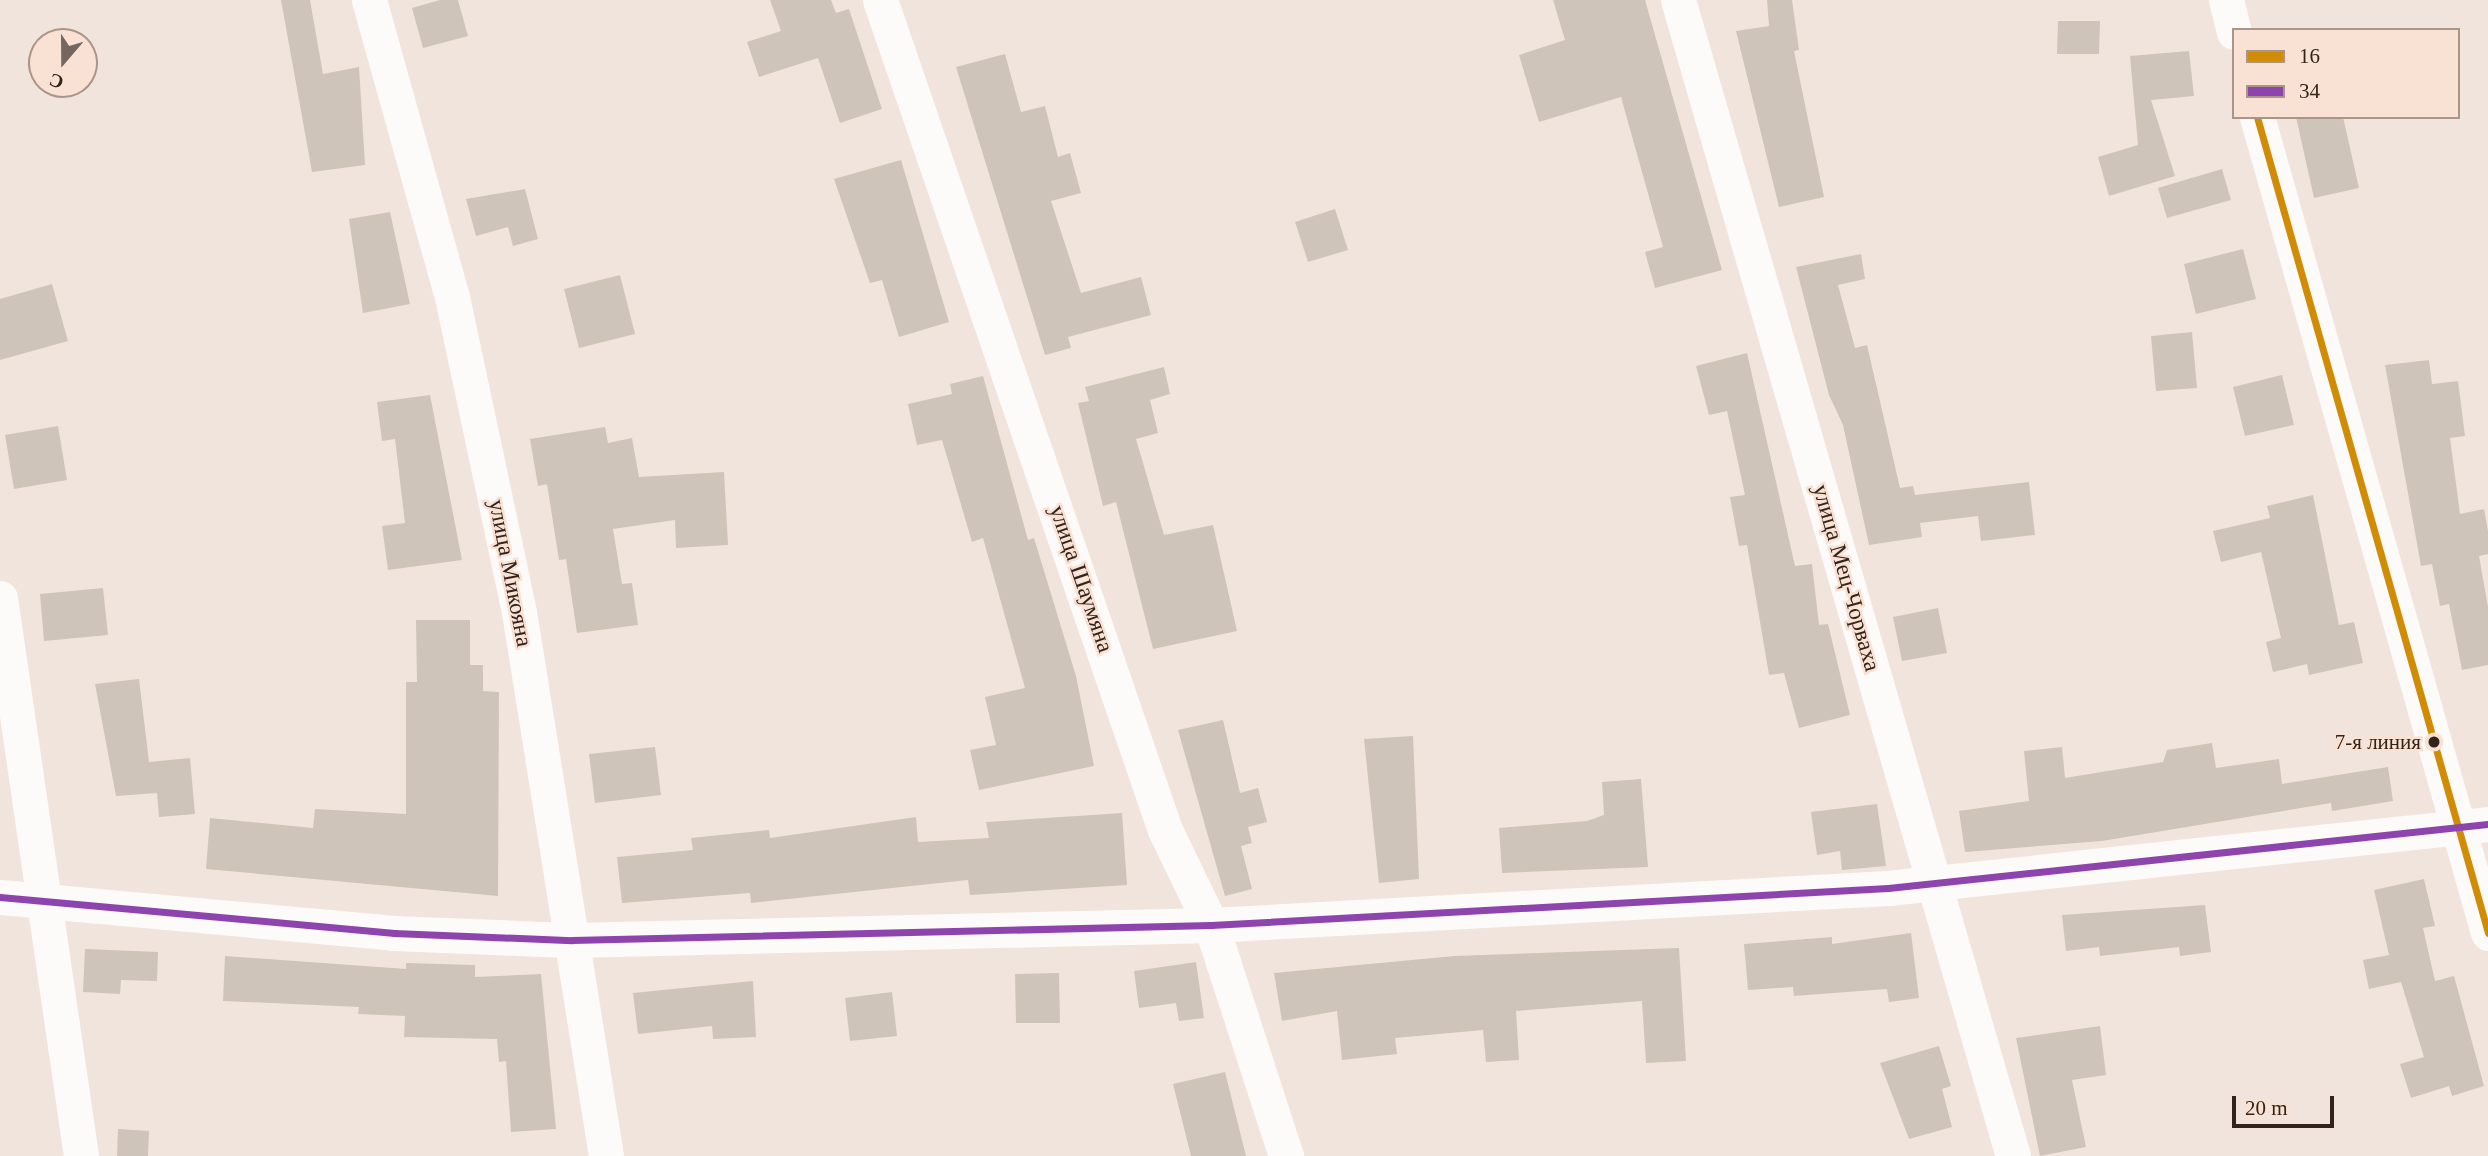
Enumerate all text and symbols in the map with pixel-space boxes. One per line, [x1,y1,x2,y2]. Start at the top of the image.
north arrow [28,28,98,98]
legend [2232,28,2460,119]
text: 16 [2299,44,2320,68]
text: С [46,69,66,94]
text: 34 [2299,79,2320,103]
street label: улица Мец-Чорваха [1806,481,1886,675]
street label: улица Микояна [482,497,538,649]
street label: улица Шаумяна [1043,502,1119,656]
place label: 7-я линия [2335,729,2421,755]
marker: 7-я линия [2427,735,2441,749]
scale bar [2236,1082,2338,1126]
text: 20 m [2245,1096,2288,1120]

